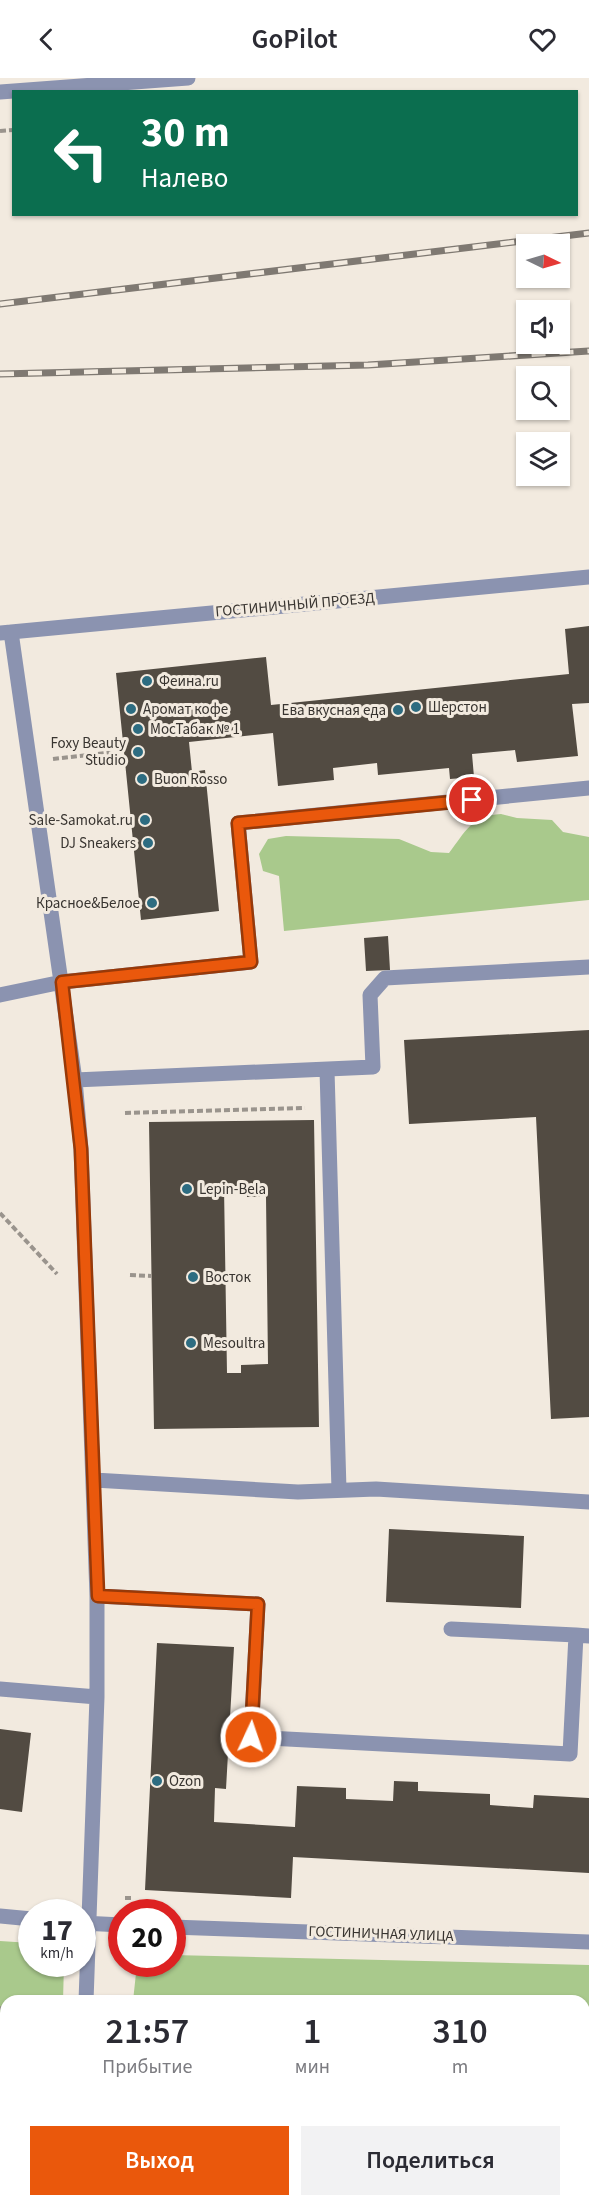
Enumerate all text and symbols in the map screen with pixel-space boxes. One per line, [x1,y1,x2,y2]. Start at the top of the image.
text: GoPilot [252,20,337,59]
icon: back [30,23,63,56]
icon: heart [526,23,559,56]
text: 30 m [141,103,230,163]
icon: left [42,114,120,192]
text: Налево [141,159,228,198]
north arrow [516,234,570,288]
map controls [516,234,570,486]
button: sound [516,300,570,354]
button: search [516,366,570,420]
button: layers [516,432,570,486]
street label: ГОСТИНИЧНЫЙ ПРОЕЗД [215,588,376,622]
place label: Феина.ru [159,671,219,692]
marker: Феина.ru [140,674,154,688]
place label: Шерстон [428,697,487,718]
place label: Аромат кофе [143,699,228,720]
place label: Ева вкусная еда [282,700,386,721]
marker: Шерстон [409,700,423,714]
marker: Аромат кофе [124,702,138,716]
marker: Ева вкусная еда [391,703,405,717]
place label: МосТабак № 1 [150,719,240,740]
marker: МосТабак № 1 [131,722,145,736]
place label: Foxy Beauty Studio [50,733,126,771]
marker: Foxy Beauty Studio [131,745,145,759]
place label: Buon Rosso [154,769,228,790]
marker: Buon Rosso [135,772,149,786]
pin [446,774,497,825]
icon: arrive [455,783,488,816]
place label: Sale-Samokat.ru [29,810,133,831]
marker: Sale-Samokat.ru [138,813,152,827]
place label: DJ Sneakers [60,833,136,854]
marker: DJ Sneakers [141,836,155,850]
place label: Красное&Белое [36,893,140,914]
marker: Красное&Белое [145,896,159,910]
place label: Lepin-Bela [199,1179,266,1200]
marker: Lepin-Bela [180,1182,194,1196]
place label: Восток [205,1267,251,1288]
marker: Восток [186,1270,200,1284]
place label: Mesoultra [203,1333,265,1354]
marker: Mesoultra [184,1336,198,1350]
position arrow [219,1705,283,1769]
place label: Ozon [169,1771,201,1792]
marker: Ozon [150,1774,164,1788]
speed limit sign: 20 [108,1899,186,1977]
text: 17 [41,1909,73,1952]
street label: ГОСТИНИЧНАЯ УЛИЦА [308,1921,455,1947]
text: km/h [40,1943,74,1964]
text: 21:57 [105,2006,189,2057]
text: 1 [303,2006,322,2057]
text: 310 [432,2006,488,2057]
text: Прибытие [102,2053,192,2081]
text: мин [295,2053,330,2081]
text: m [452,2053,468,2081]
button: Выход [30,2126,289,2195]
button: Поделиться [301,2126,560,2195]

